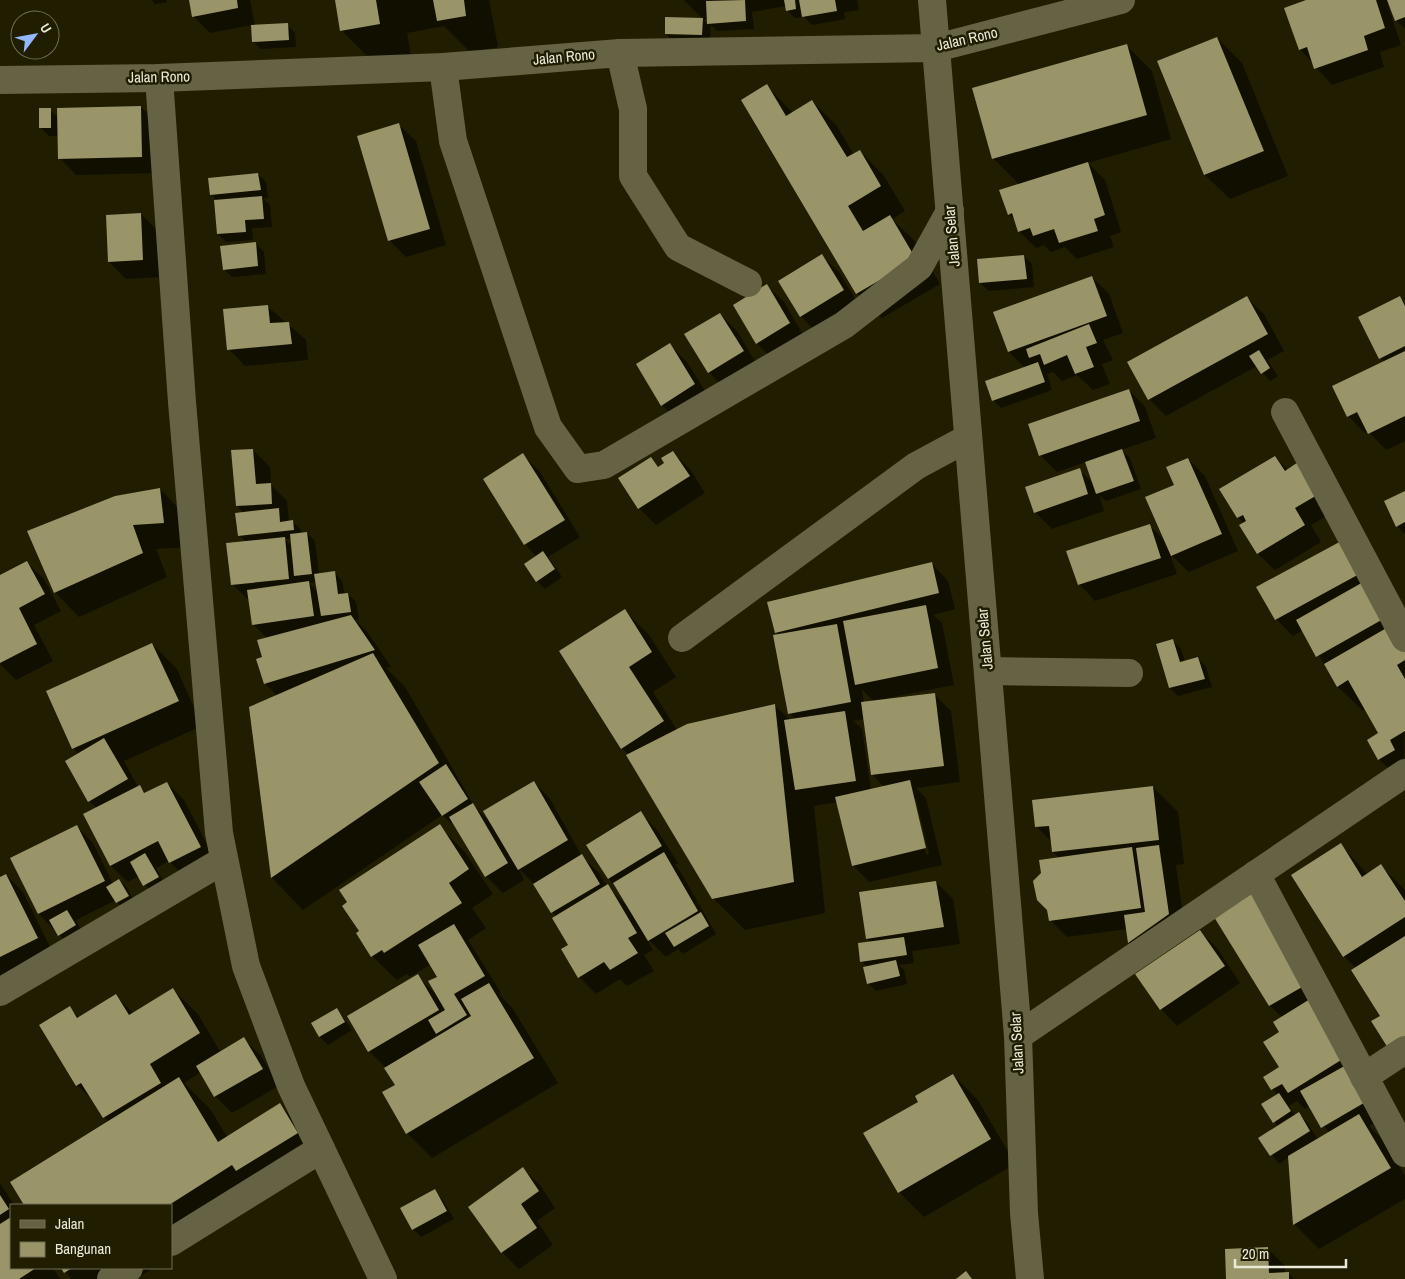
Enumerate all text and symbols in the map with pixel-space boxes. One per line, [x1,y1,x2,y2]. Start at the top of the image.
north arrow [10,10,60,60]
text: U [36,20,56,36]
street label: Jalan Rono [934,21,1000,56]
street label: Jalan Rono [532,43,596,70]
street label: Jalan Rono [128,65,190,88]
street label: Jalan Selar [938,204,965,268]
street label: Jalan Selar [971,607,998,671]
street label: Jalan Selar [1004,1012,1029,1074]
legend [10,1204,172,1269]
text: Jalan [55,1213,84,1234]
scale bar [1235,1236,1346,1268]
text: Bangunan [55,1238,111,1259]
text: 20 m [1242,1243,1269,1264]

